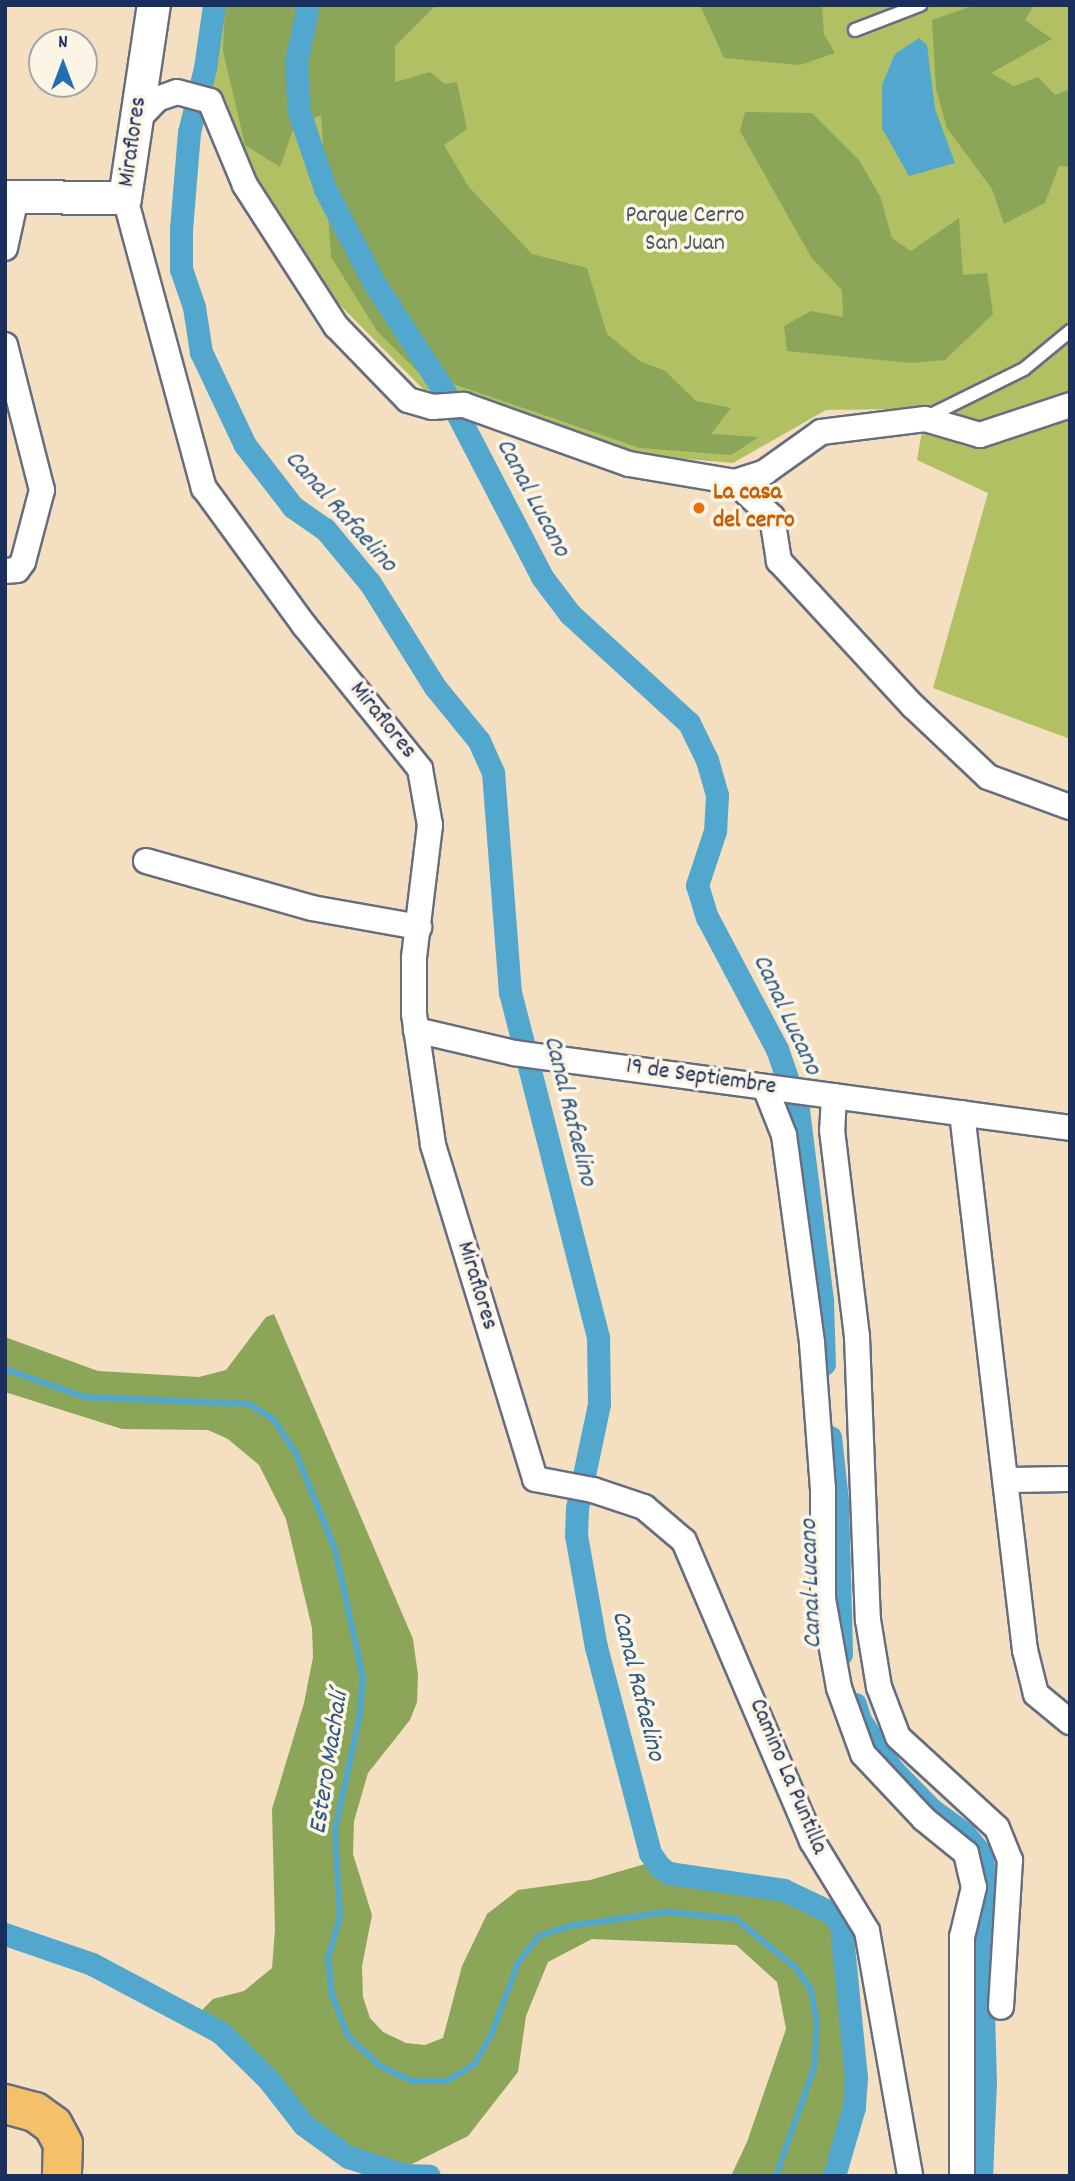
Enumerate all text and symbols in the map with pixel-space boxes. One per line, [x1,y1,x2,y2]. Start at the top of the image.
north arrow [28,28,98,98]
text: N [58,30,68,57]
street label: Miraflores [113,95,155,189]
park label: Parque Cerro San Juan [625,203,745,259]
water label: Canal Lucano [488,434,576,562]
water label: Canal Rafaelino [277,445,403,579]
place label: La casa del cerro [713,480,795,536]
marker: La casa del cerro [691,500,707,516]
street label: Miraflores [342,677,422,765]
water label: Canal Lucano [745,950,827,1080]
water label: Canal Rafaelino [535,1033,603,1189]
street label: 19 de Septiembre [624,1053,778,1103]
street label: Miraflores [449,1238,503,1334]
water label: Canal Lucano [794,1519,830,1649]
water label: Canal Rafaelino [603,1608,671,1764]
water label: Estero Machalí [303,1689,357,1837]
street label: Camino La Puntilla [741,1695,833,1859]

